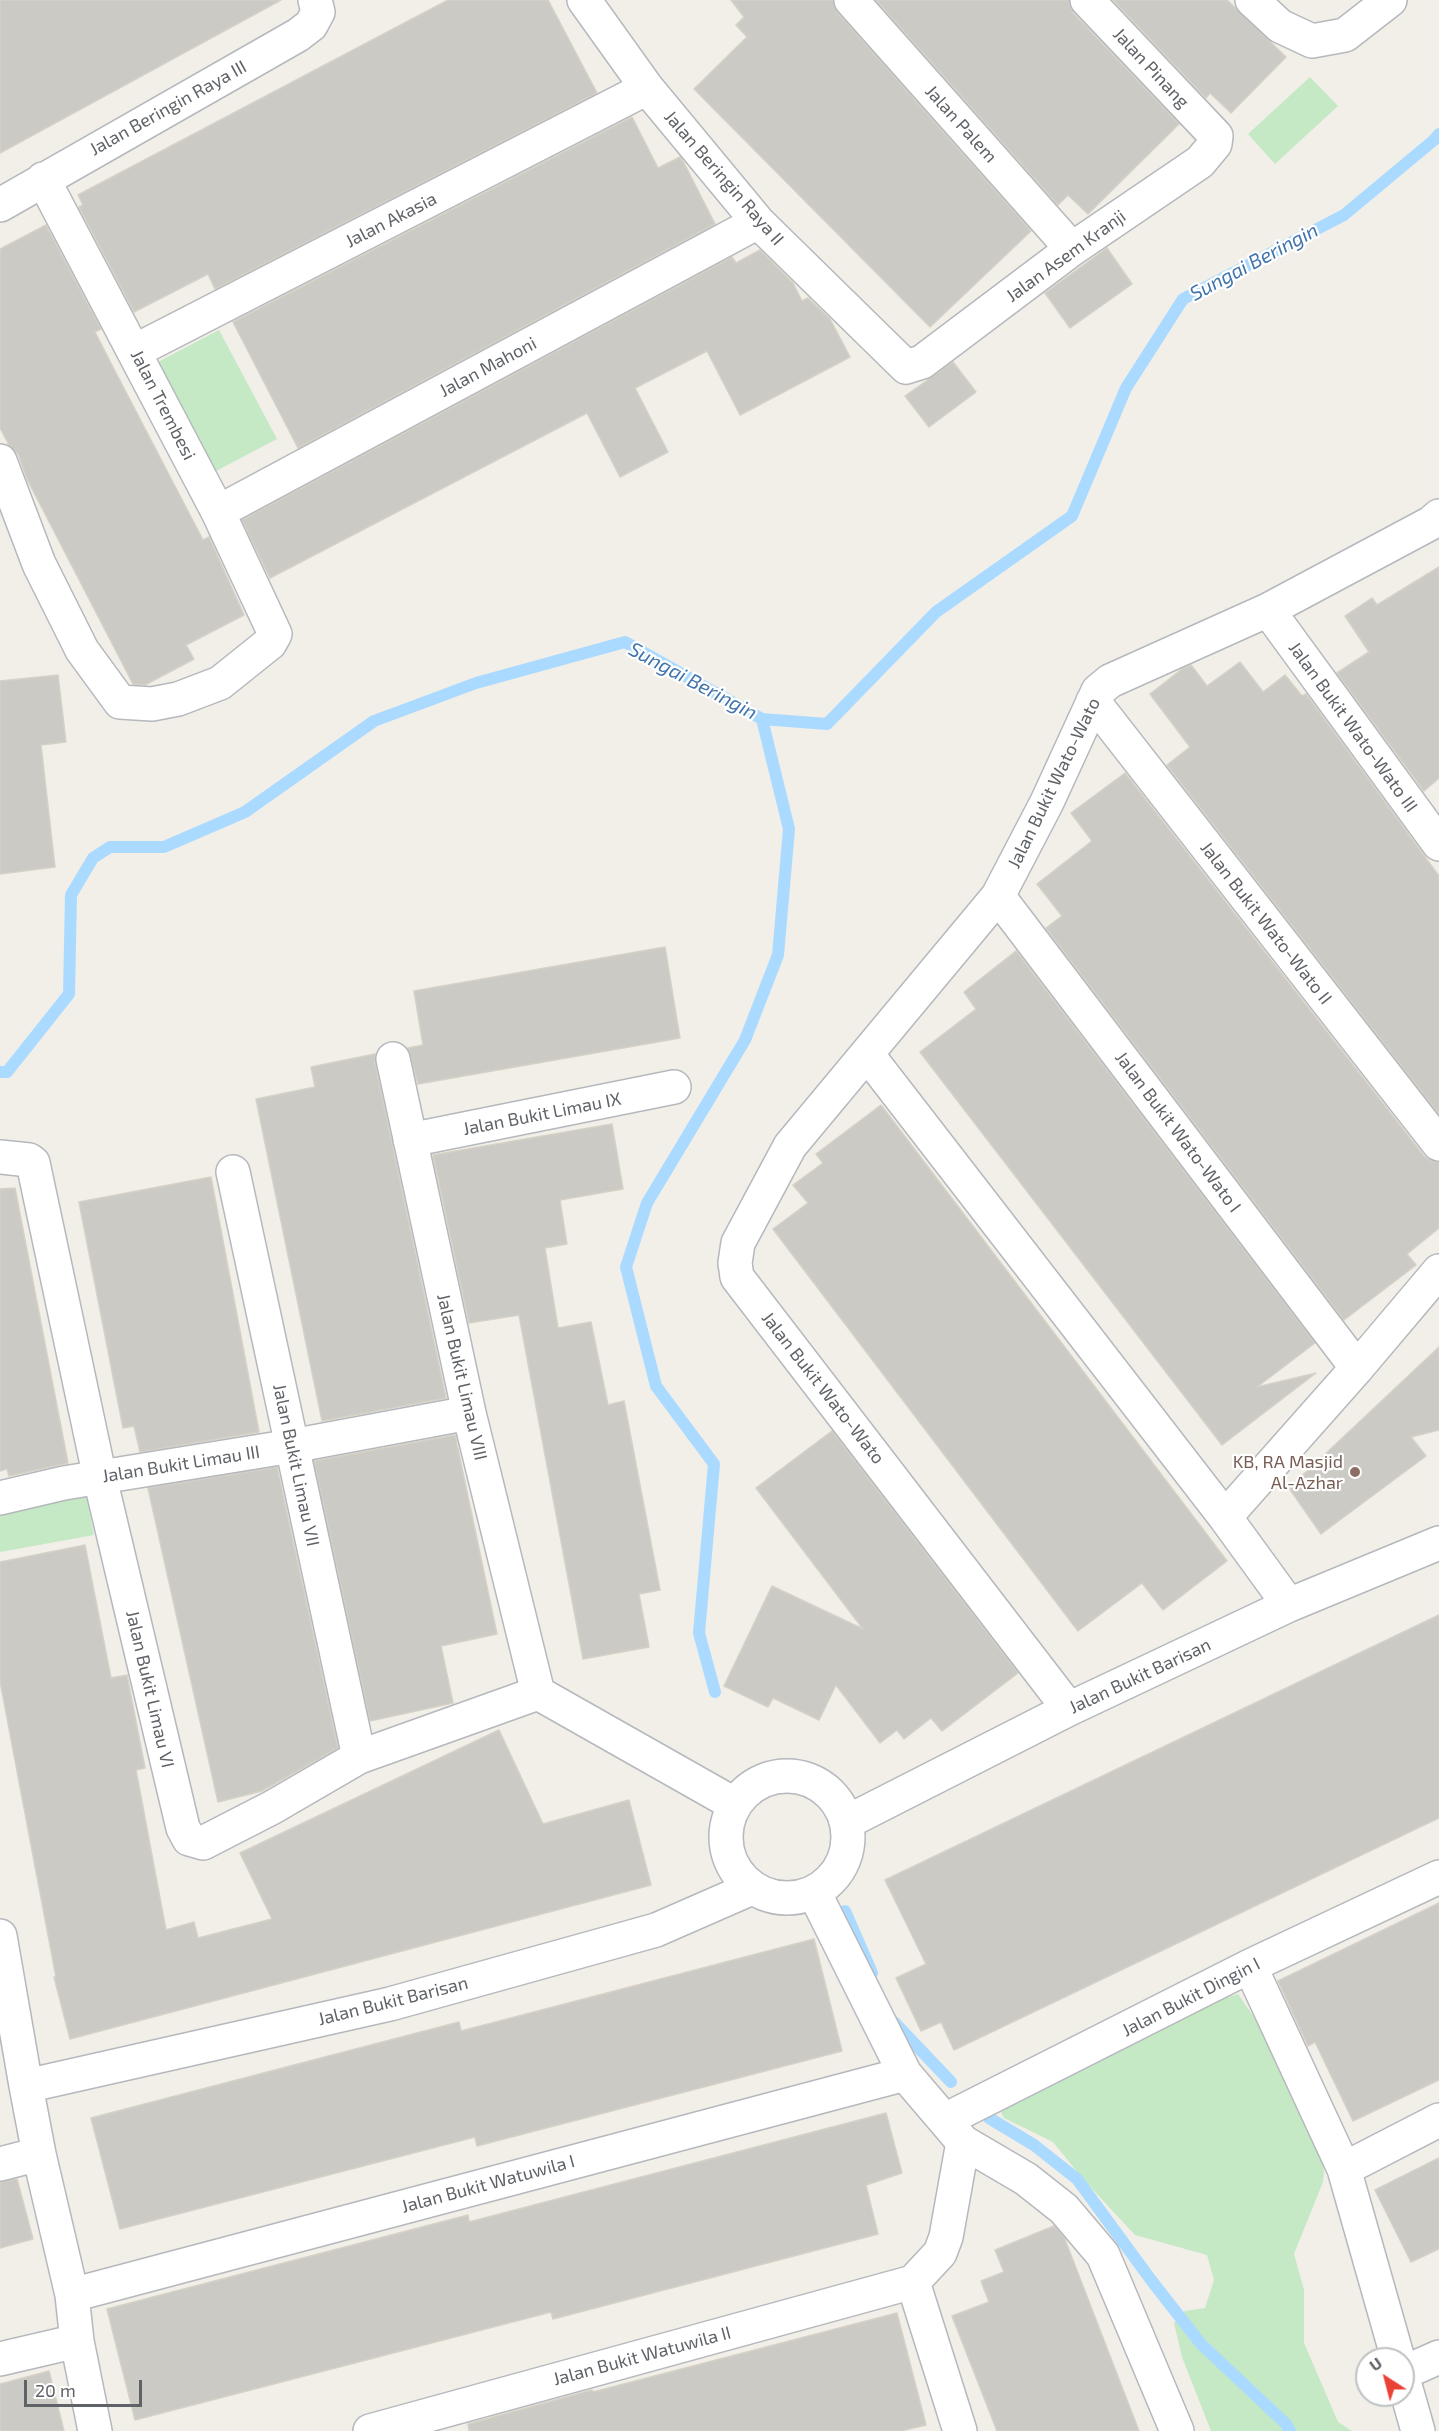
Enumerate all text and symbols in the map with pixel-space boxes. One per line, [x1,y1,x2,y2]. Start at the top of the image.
street label: Jalan Pinang [1108,23,1194,113]
street label: Jalan Beringin Raya III [86,56,250,160]
street label: Jalan Palem [921,81,1001,167]
street label: Jalan Beringin Raya II [660,106,788,250]
street label: Jalan Akasia [342,188,440,252]
street label: Jalan Asem Kranji [1002,205,1130,307]
water label: Sungai Beringin [1186,218,1322,306]
street label: Jalan Mahoni [436,332,540,402]
street label: Jalan Trembesi [126,346,200,464]
water label: Sungai Beringin [625,637,761,725]
street label: Jalan Bukit Wato-Wato III [1284,638,1422,816]
street label: Jalan Bukit Wato-Wato [1003,694,1105,872]
street label: Jalan Bukit Wato-Wato II [1196,837,1336,1009]
street label: Jalan Bukit Wato-Wato I [1110,1047,1246,1217]
street label: Jalan Bukit Limau IX [461,1088,623,1140]
street label: Jalan Bukit Limau VIII [432,1292,492,1462]
street label: Jalan Bukit Wato-Wato [757,1308,889,1468]
street label: Jalan Bukit Limau VII [268,1382,324,1548]
street label: Jalan Bukit Limau III [101,1441,261,1487]
place label: KB, RA Masjid Al-Azhar [1233,1451,1343,1494]
marker: KB, RA Masjid Al-Azhar [1348,1465,1362,1479]
street label: Jalan Bukit Limau VI [121,1608,179,1770]
street label: Jalan Bukit Barisan [1066,1634,1214,1718]
street label: Jalan Bukit Dingin I [1118,1953,1264,2041]
street label: Jalan Bukit Barisan [316,1972,470,2030]
street label: Jalan Bukit Watuwila I [399,2150,577,2218]
street label: Jalan Bukit Watuwila II [551,2322,733,2390]
north arrow [1355,2347,1415,2407]
text: U [1365,2353,1385,2375]
scale bar [27,2368,146,2406]
text: 20 m [35,2379,76,2401]

